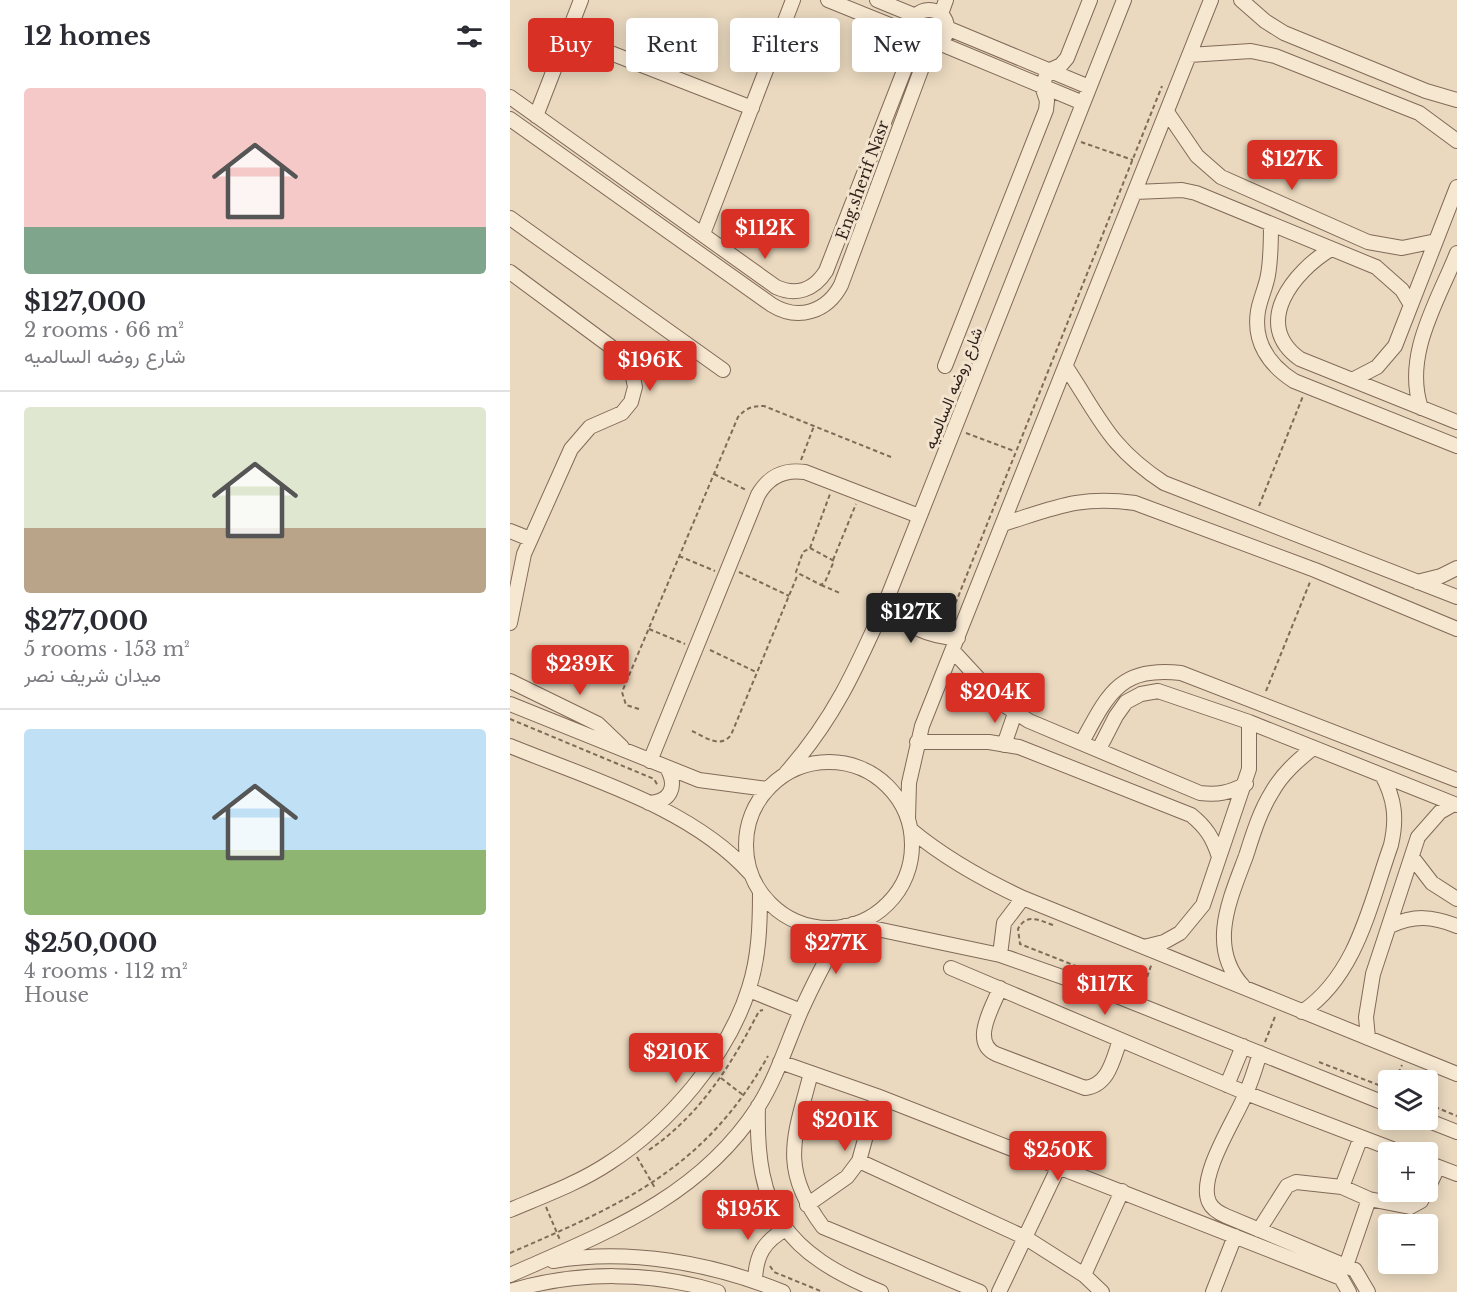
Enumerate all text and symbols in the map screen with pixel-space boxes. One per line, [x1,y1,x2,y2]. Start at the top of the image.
chip: Buy [528,18,614,72]
chip: Rent [626,18,718,72]
chip: Filters [730,18,840,72]
chip: New [852,18,942,72]
text: 12 homes [24,20,151,52]
icon: filters [453,20,486,53]
street label: Eng.sherif Nasr [831,117,893,243]
icon: home [201,127,309,235]
pin: $127K [1250,140,1334,191]
text: $127K [1261,147,1323,171]
pin: $112K [723,209,807,260]
text: $112K [735,216,795,240]
text: $127,000 [24,286,146,318]
text: 2 rooms · 66 m² [24,318,184,342]
street label: شارع روضه السالميه [920,324,988,452]
pin: $196K [608,341,692,392]
text: شارع روضه السالميه [24,344,186,368]
text: $196K [618,348,683,372]
icon: home [201,446,309,554]
pin: $127K [869,593,953,644]
text: $127K [880,600,942,624]
text: $277,000 [24,605,148,637]
text: 5 rooms · 153 m² [24,637,190,661]
pin: $239K [538,645,622,696]
text: $239K [546,652,614,676]
text: ميدان شريف نصر [24,663,161,687]
pin: $204K [953,673,1037,724]
text: $204K [960,680,1030,704]
icon: home [201,768,309,876]
pin: $277K [794,924,878,975]
text: $250,000 [24,927,157,959]
text: $277K [804,931,868,955]
text: 4 rooms · 112 m² [24,959,188,983]
pin: $117K [1063,965,1147,1016]
text: $117K [1076,972,1134,996]
text: House [24,983,89,1007]
pin: $210K [634,1033,718,1084]
text: $210K [643,1040,709,1064]
map controls [1378,1070,1438,1274]
button: layers [1378,1070,1438,1130]
pin: $201K [803,1101,887,1152]
text: $201K [812,1108,878,1132]
pin: $250K [1016,1131,1100,1182]
text: $250K [1023,1138,1093,1162]
button: + [1378,1142,1438,1202]
pin: $195K [706,1190,790,1241]
text: $195K [716,1197,780,1221]
button: − [1378,1214,1438,1274]

